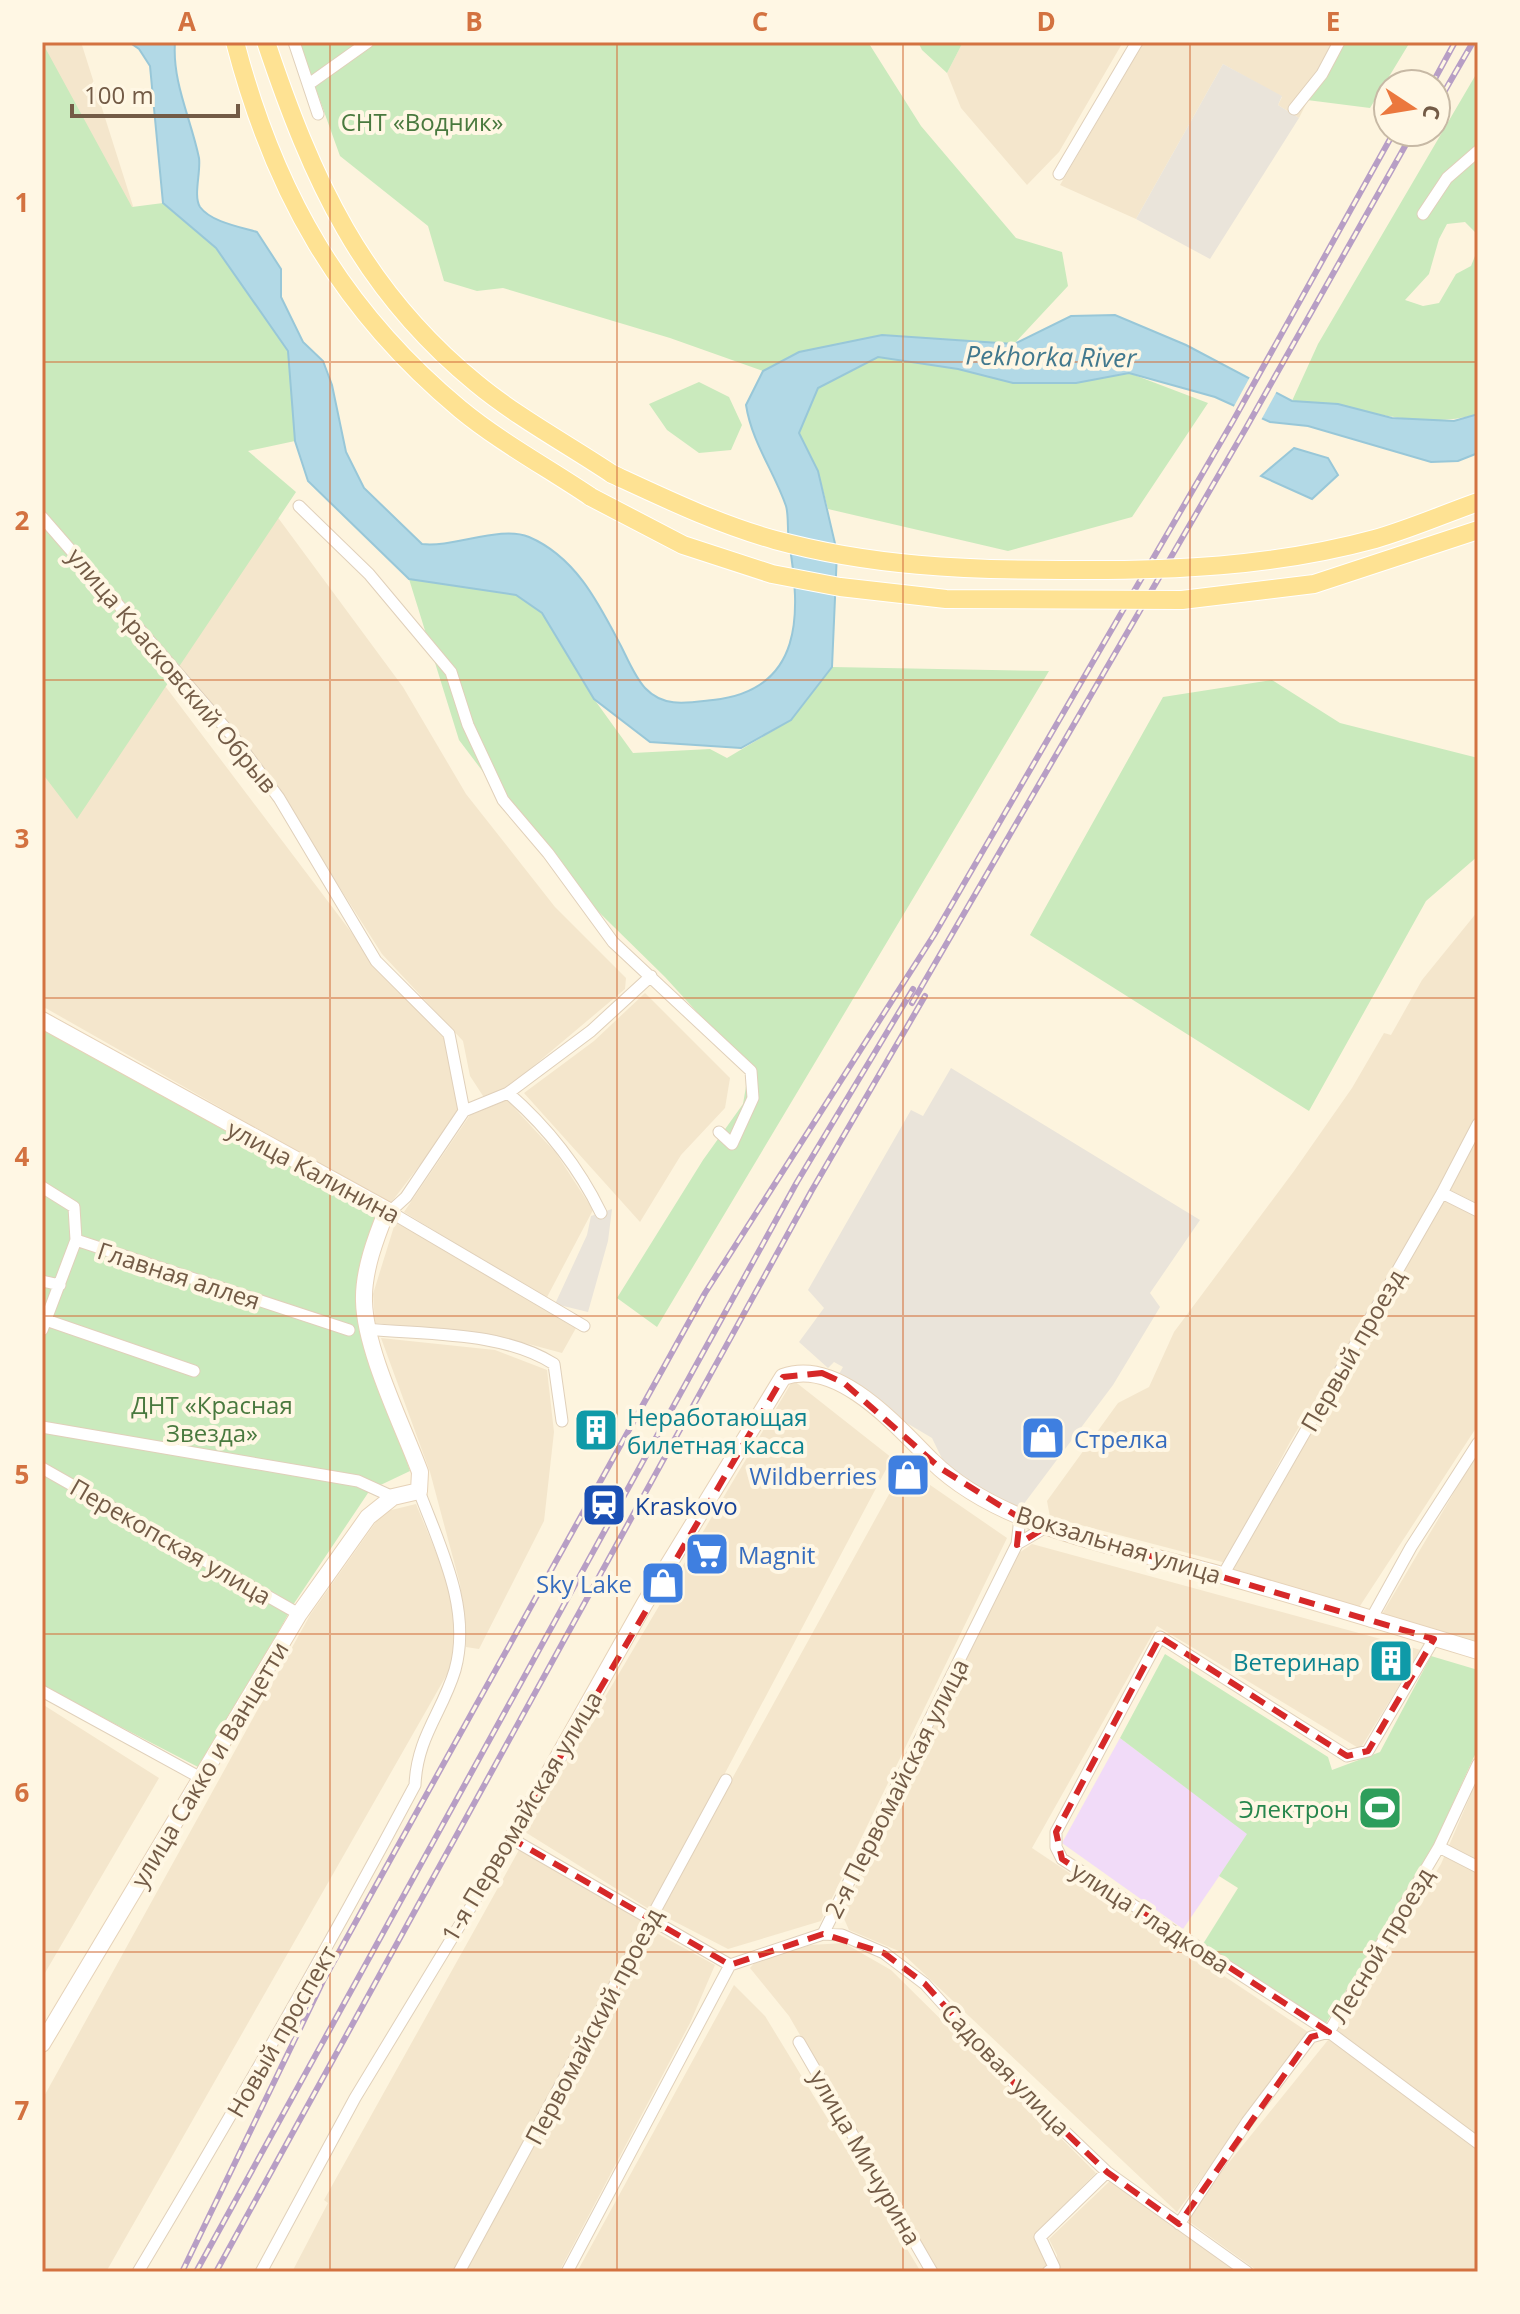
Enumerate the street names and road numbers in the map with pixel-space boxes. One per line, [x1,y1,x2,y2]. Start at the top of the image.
street label: улица Красковский Обрыв [60,540,286,800]
street label: улица Калинина [222,1111,406,1231]
street label: Главная аллея [94,1233,264,1317]
street label: Первый проезд [1292,1263,1412,1437]
street label: Перекопская улица [64,1470,278,1612]
street label: Вокзальная улица [1013,1497,1225,1591]
street label: улица Сакко и Ванцетти [122,1635,296,1893]
street label: 2-я Первомайская улица [816,1653,976,1923]
street label: 1-я Первомайская улица [433,1684,609,1948]
street label: улица Гладкова [1065,1853,1237,1981]
street label: Лесной проезд [1322,1861,1441,2029]
street label: Первомайский проезд [517,1902,670,2150]
street label: Новый проспект [218,1939,344,2123]
street label: Садовая улица [934,1995,1078,2143]
street label: улица Мичурина [802,2063,930,2251]

